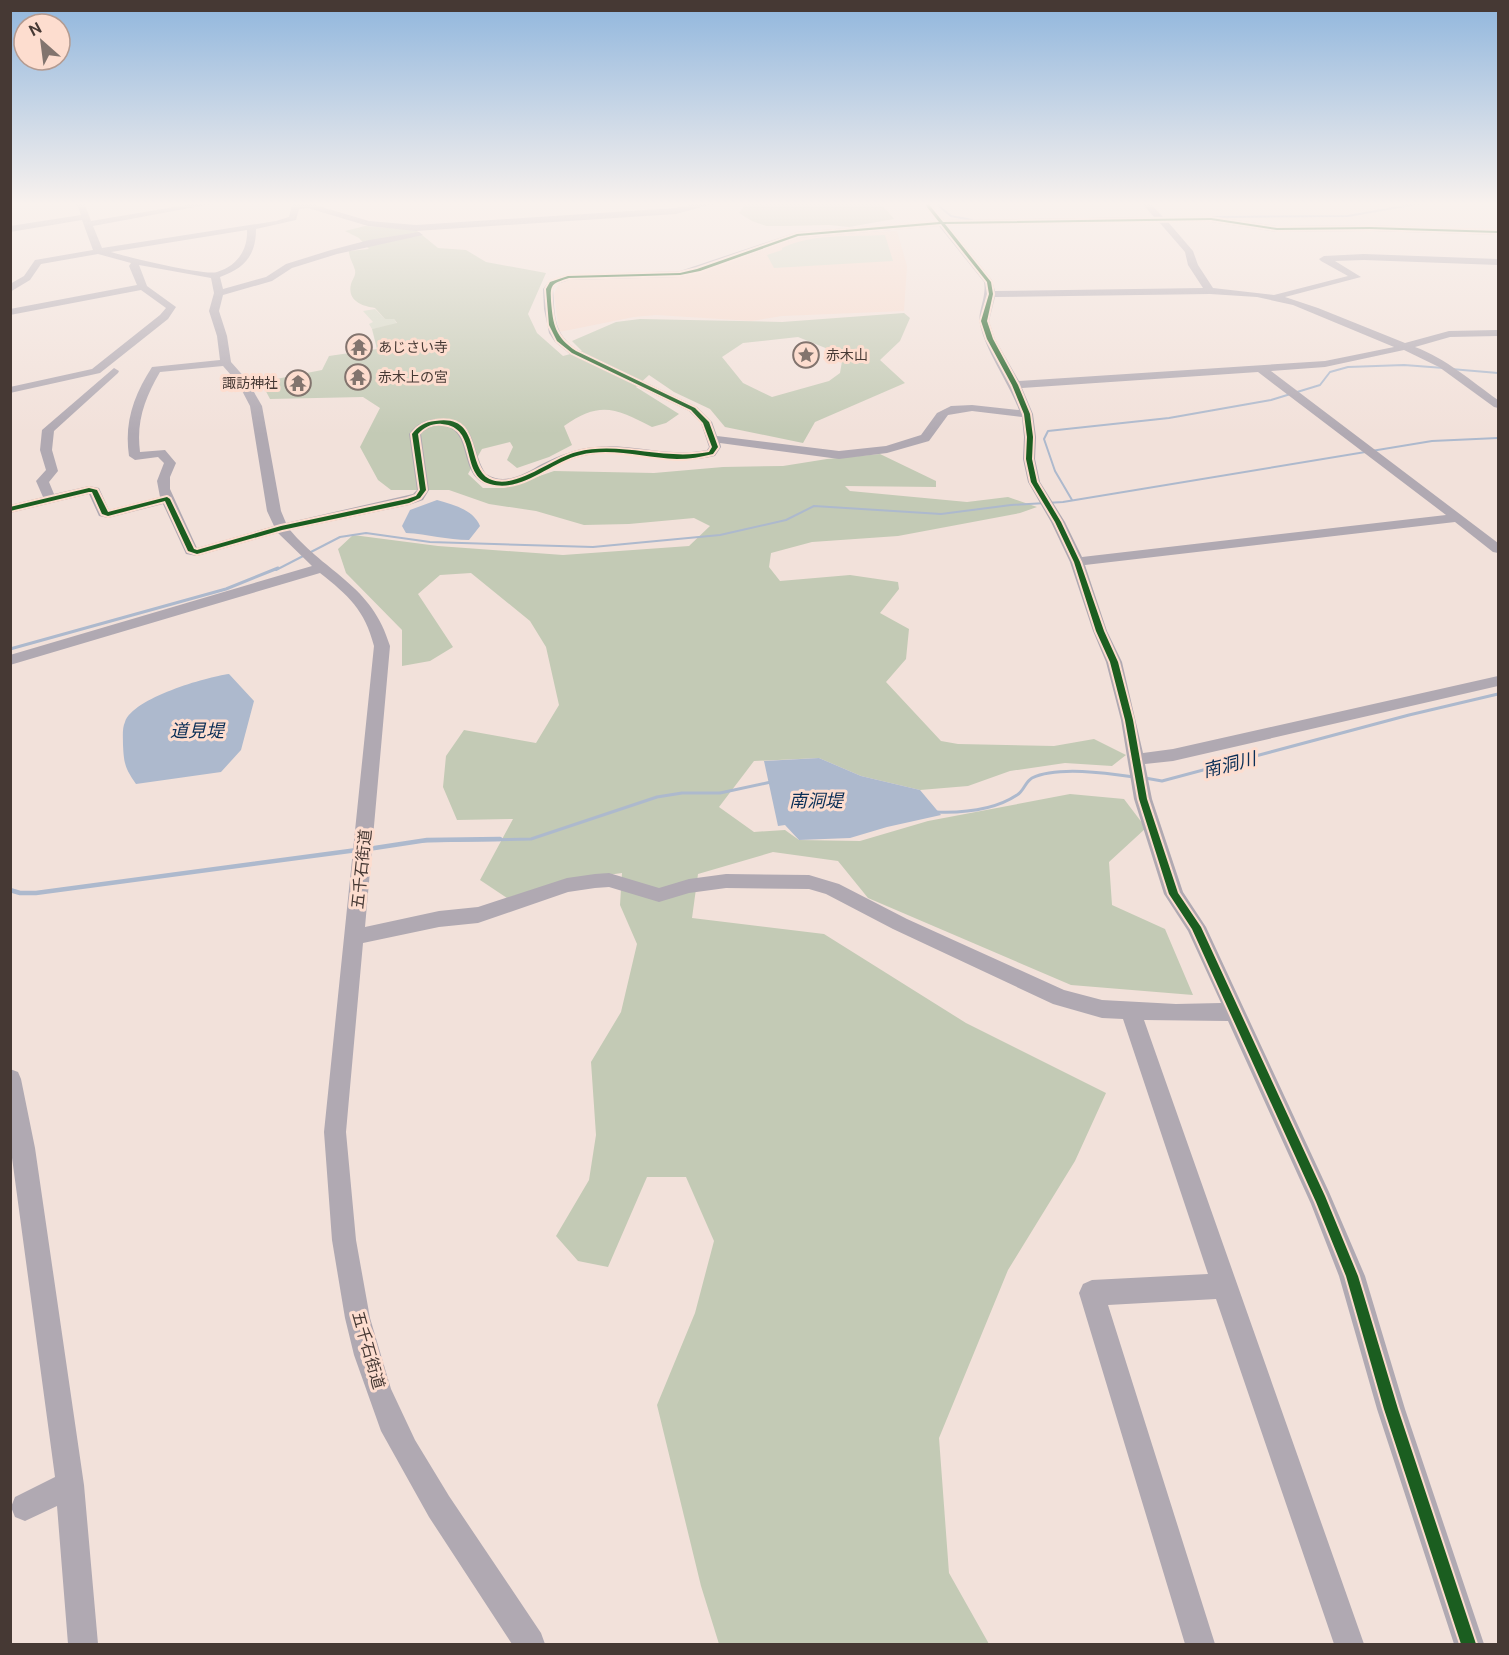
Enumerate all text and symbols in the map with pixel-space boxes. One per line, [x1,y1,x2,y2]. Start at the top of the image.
north arrow [12,12,72,72]
text: N [25,18,44,40]
temple icon: あじさい寺 [344,332,374,362]
place label: あじさい寺 [378,339,448,355]
place icon: 赤木山 [791,340,821,370]
place label: 赤木山 [826,347,868,363]
temple icon: 赤木上の宮 [343,362,373,392]
temple icon: 諏訪神社 [283,368,313,398]
place label: 赤木上の宮 [378,369,448,385]
place label: 諏訪神社 [222,375,278,391]
water label: 道見堤 [170,720,226,740]
water label: 南洞川 [1200,747,1260,780]
water label: 南洞堤 [789,790,845,810]
street label: 五千石街道 [348,828,374,910]
street label: 五千石街道 [349,1309,389,1391]

